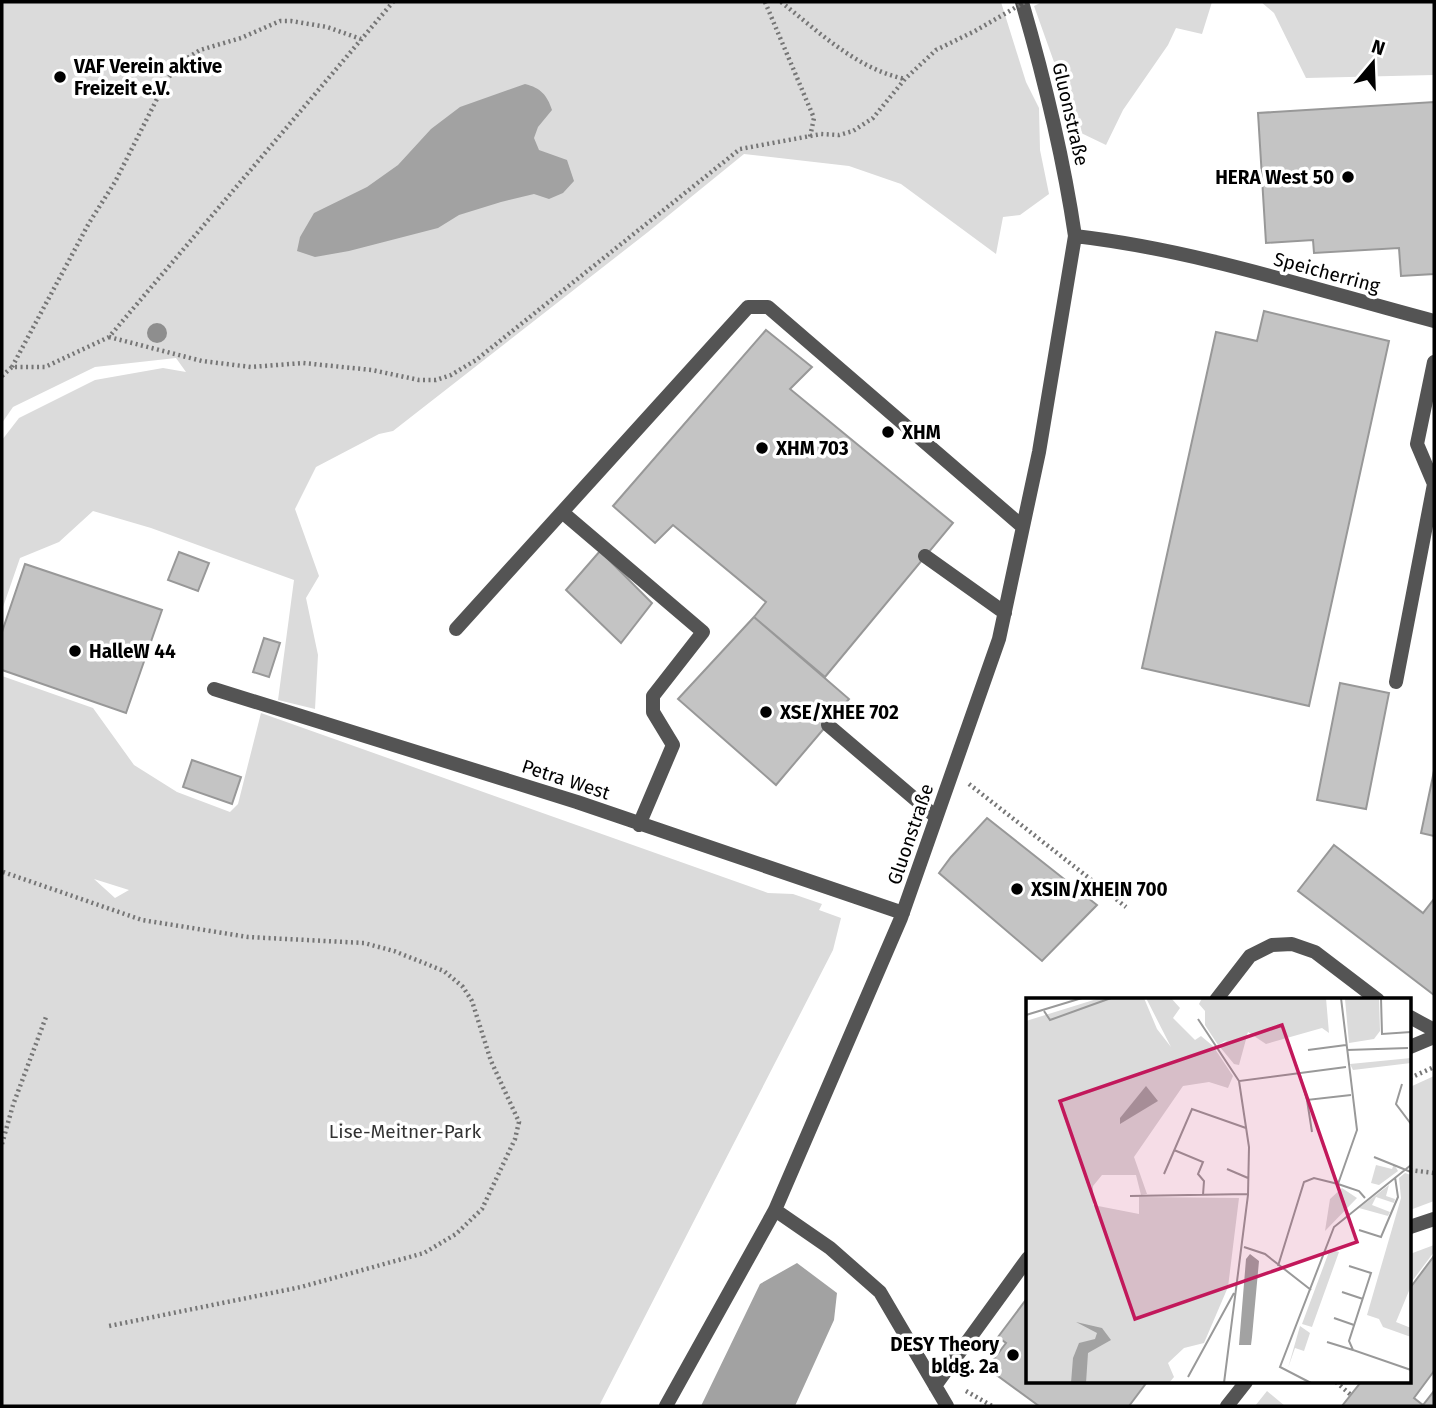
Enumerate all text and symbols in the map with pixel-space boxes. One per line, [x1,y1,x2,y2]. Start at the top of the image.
north arrow [1338,28,1408,98]
text: N [1369,34,1388,60]
place label: VAF Verein aktive Freizeit e.V. [73,55,222,100]
street label: Gluonstraße [1047,60,1094,168]
marker: VAF Verein aktive Freizeit e.V. [52,69,68,85]
place label: HERA West 50 [1215,166,1334,189]
marker: HERA West 50 [1340,169,1356,185]
street label: Speicherring [1271,247,1383,298]
place label: XHM [901,421,941,444]
marker: XHM [880,424,896,440]
place label: XHM 703 [775,437,849,460]
marker: XHM 703 [754,440,770,456]
place label: HalleW 44 [89,640,176,663]
marker: HalleW 44 [67,643,83,659]
place label: XSE/XHEE 702 [779,701,899,724]
marker: XSE/XHEE 702 [758,704,774,720]
street label: Petra West [519,754,613,805]
street label: Gluonstraße [882,781,938,888]
place label: XSIN/XHEIN 700 [1030,878,1168,901]
marker: XSIN/XHEIN 700 [1009,881,1025,897]
inset map [1026,998,1412,1384]
park label: Lise-Meitner-Park [329,1120,481,1143]
place label: DESY Theory bldg. 2a [890,1333,999,1378]
marker: DESY Theory bldg. 2a [1005,1347,1021,1363]

